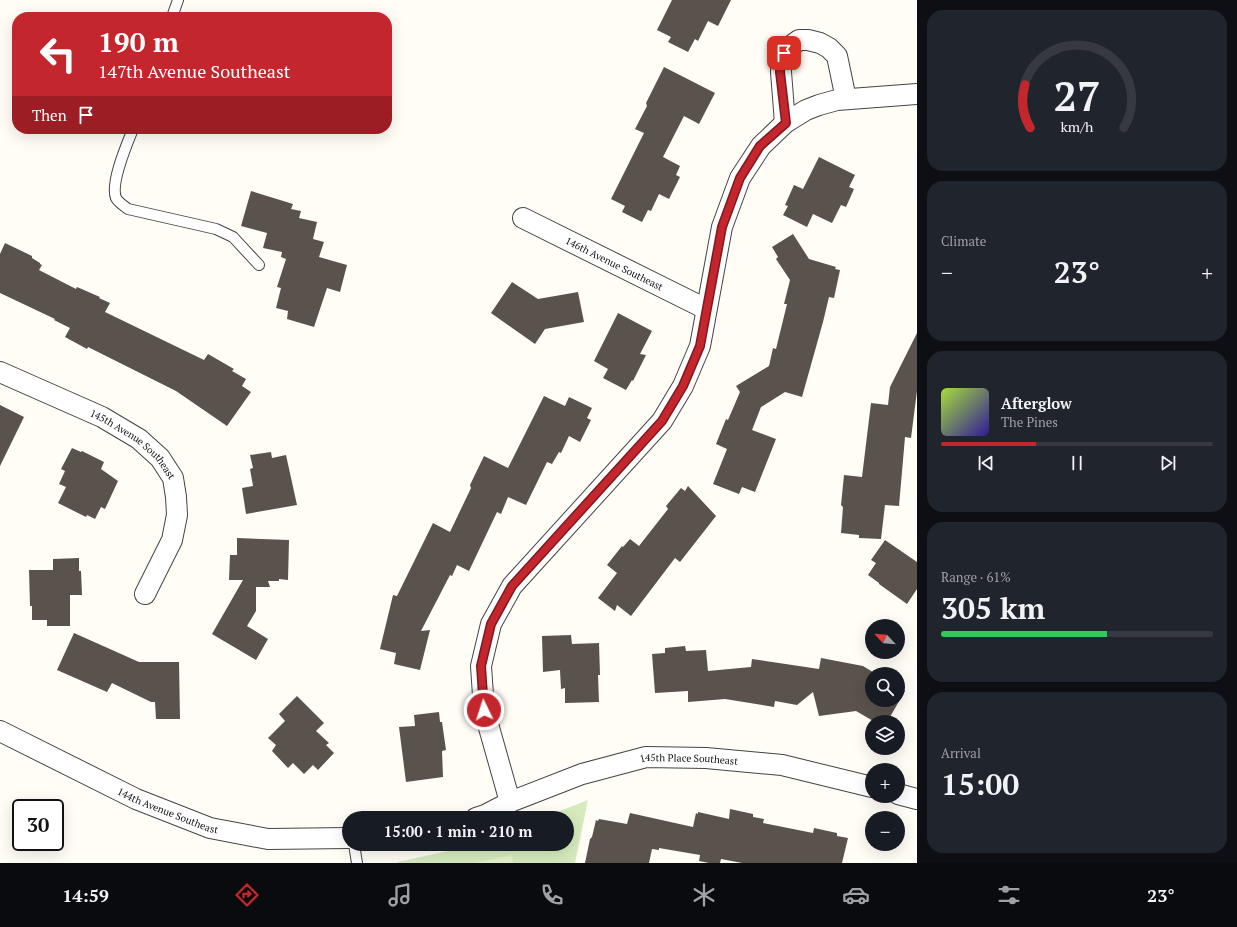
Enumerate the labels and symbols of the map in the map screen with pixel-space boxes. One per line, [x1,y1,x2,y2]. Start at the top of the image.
pin [767,36,801,70]
street label: 146th Avenue Southeast [563,234,666,293]
street label: 145th Avenue Southeast [88,406,179,482]
north arrow [865,619,905,659]
position arrow [463,689,505,731]
street label: 145th Place Southeast [638,750,739,767]
street label: 144th Avenue Southeast [115,784,220,836]
speed limit sign: 30 [12,799,64,851]

